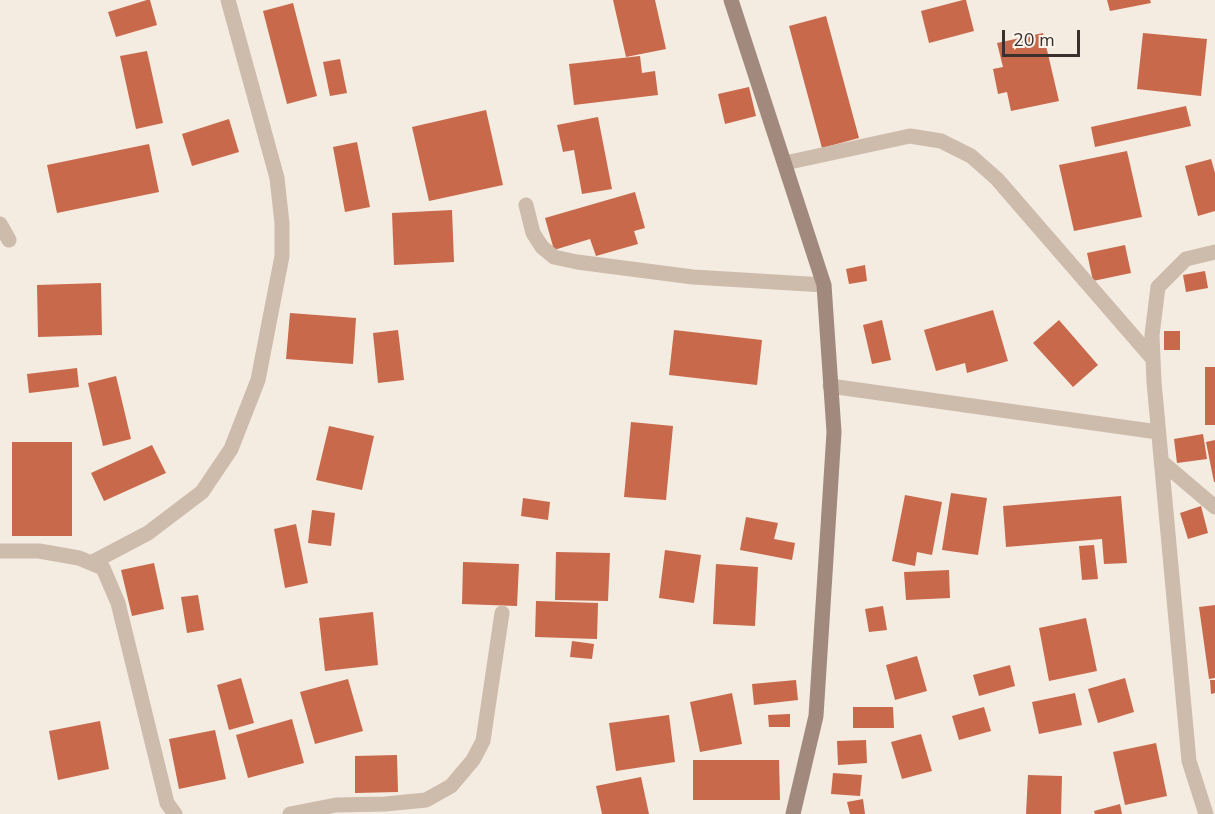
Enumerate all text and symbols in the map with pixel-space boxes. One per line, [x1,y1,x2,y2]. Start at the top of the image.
scale bar [1005,18,1083,56]
text: 20 m [1013,28,1055,52]

